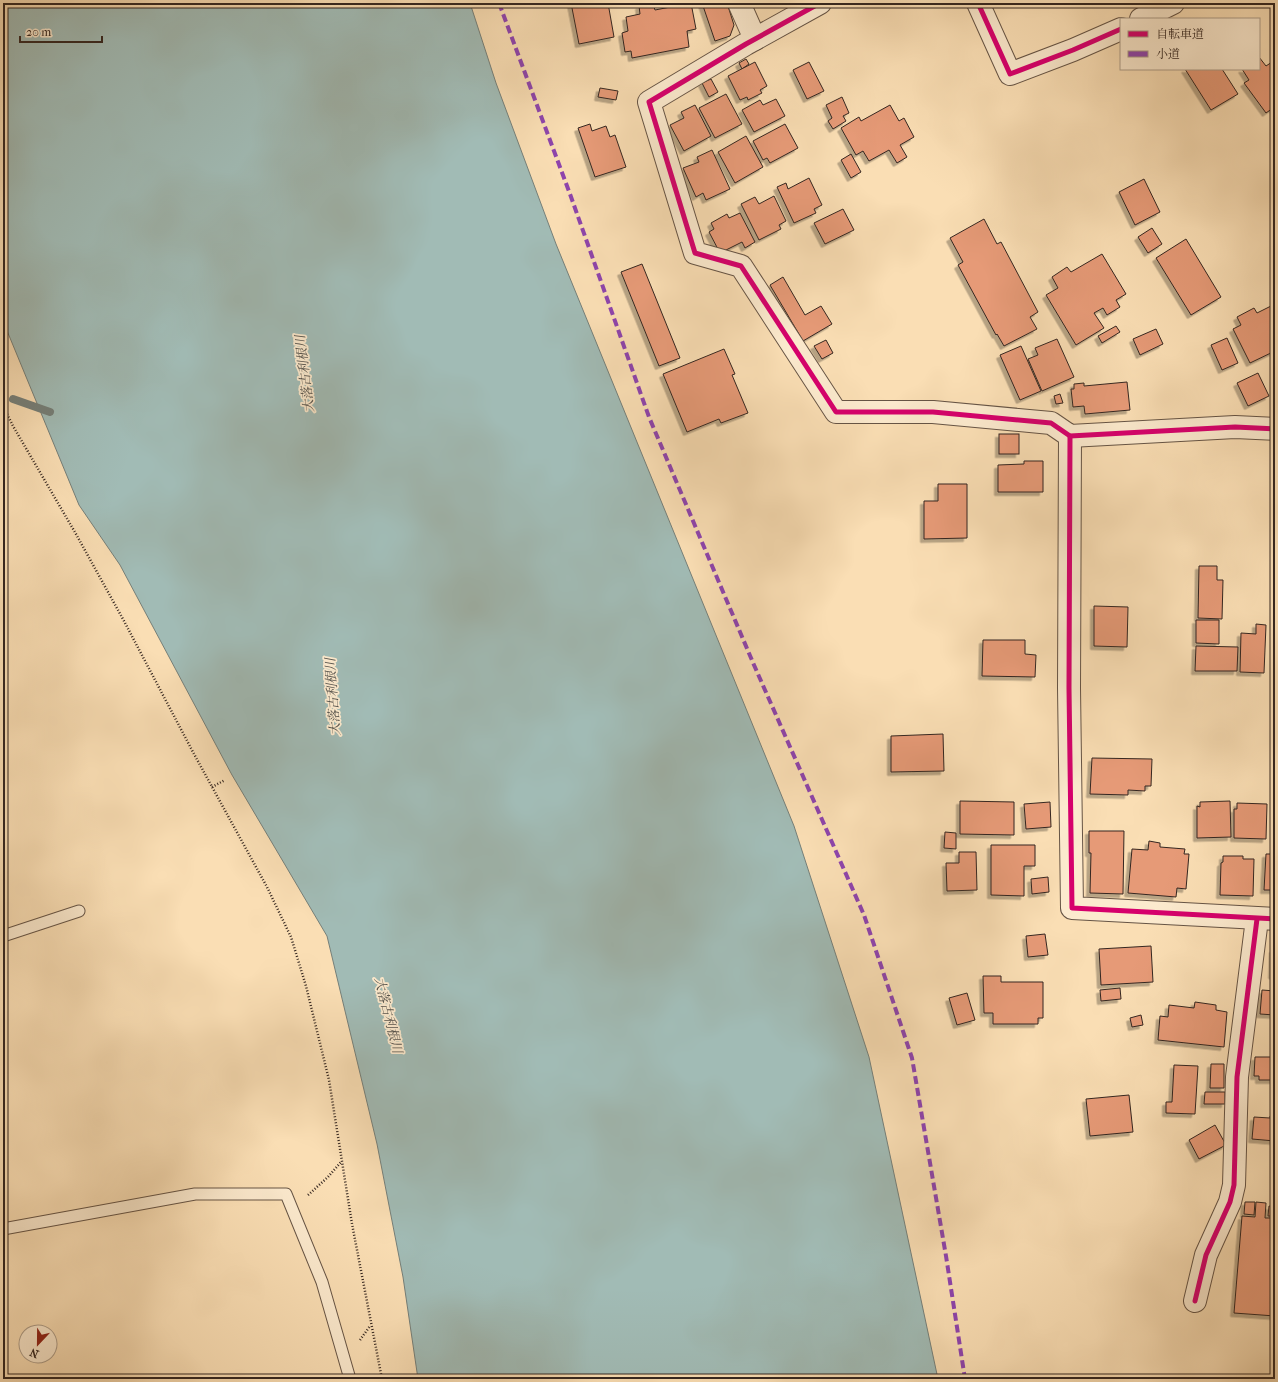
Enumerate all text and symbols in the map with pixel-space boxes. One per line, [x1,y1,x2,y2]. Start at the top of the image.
scale bar [20,18,102,44]
legend [1120,18,1260,70]
text: 20 m [26,25,51,39]
text: 自転車道 [1156,27,1204,41]
text: 小道 [1156,47,1180,61]
water label: 大落古利根川 [292,332,317,414]
water label: 大落古利根川 [322,656,343,736]
water label: 大落古利根川 [372,975,406,1057]
north arrow [18,1324,58,1364]
text: N [28,1345,41,1360]

